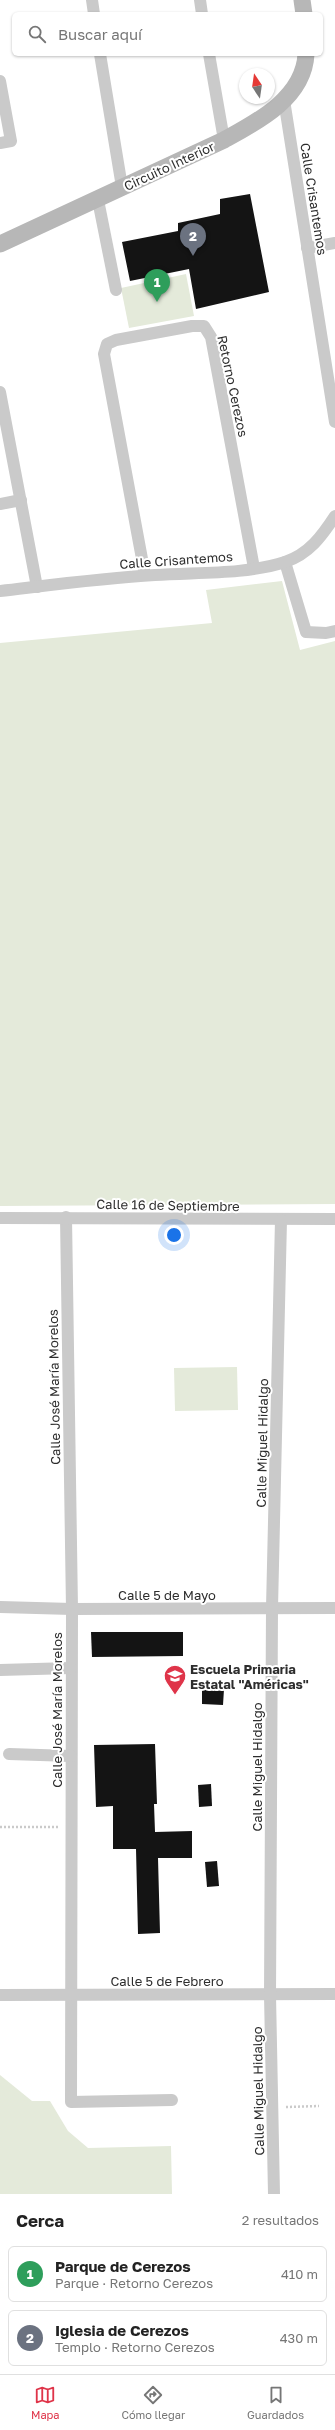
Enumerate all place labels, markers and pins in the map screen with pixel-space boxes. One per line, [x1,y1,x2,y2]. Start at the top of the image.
pin: 2 [180,223,206,256]
pin: 1 [144,269,170,302]
place label: Escuela Primaria Estatal "Américas" [190,1661,309,1692]
school or university icon: Escuela Primaria Estatal "Américas" [162,1663,188,1696]

